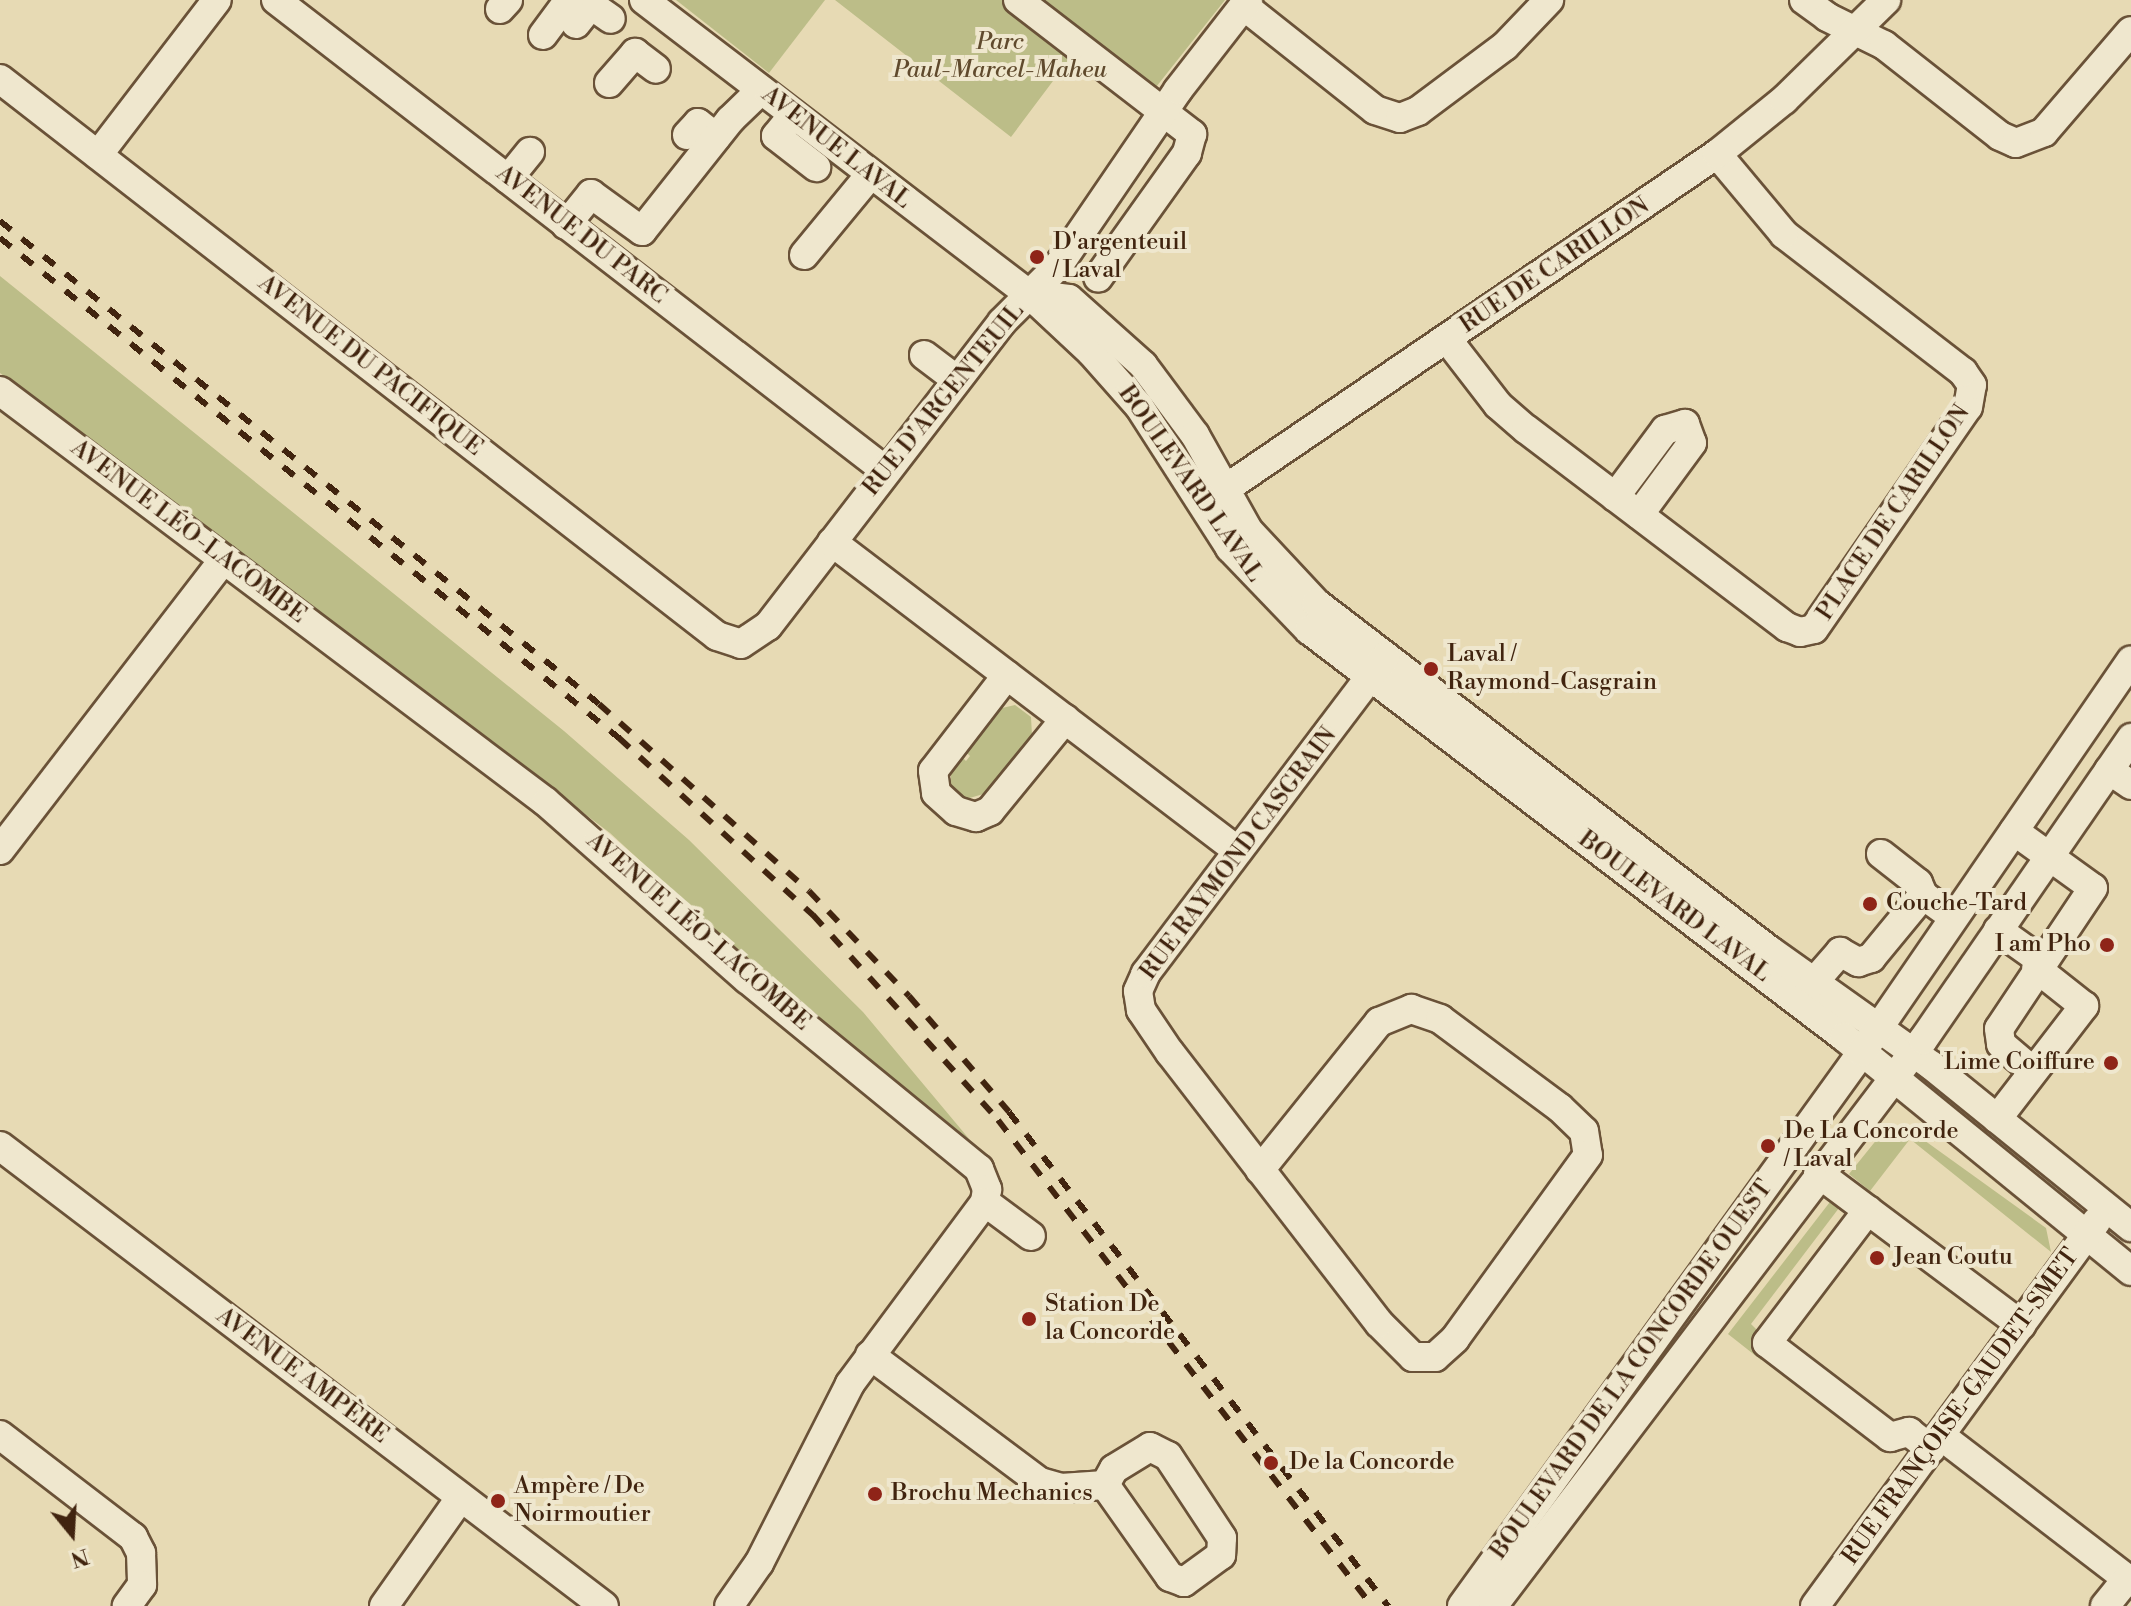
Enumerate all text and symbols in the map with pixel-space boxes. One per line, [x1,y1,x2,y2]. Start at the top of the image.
park label: Parc Paul-Marcel-Maheu [893,29,1107,85]
street label: AVENUE LAVAL [755,81,917,215]
street label: AVENUE DU PARC [490,159,672,311]
street label: RUE DE CARILLON [1455,192,1655,340]
place label: D'argenteuil / Laval [1053,229,1187,285]
marker: D'argenteuil / Laval [1028,248,1046,266]
street label: AVENUE DU PACIFIQUE [252,269,488,463]
street label: RUE D'ARGENTEUIL [857,298,1031,502]
street label: BOULEVARD LAVAL [1111,380,1269,588]
street label: PLACE DE CARILLON [1811,400,1977,626]
street label: AVENUE LÉO-LACOMBE [65,434,311,630]
place label: Laval / Raymond-Casgrain [1447,641,1657,697]
marker: Laval / Raymond-Casgrain [1422,660,1440,678]
street label: RUE RAYMOND CASGRAIN [1135,722,1343,986]
street label: BOULEVARD LAVAL [1572,825,1776,989]
street label: AVENUE LÉO-LACOMBE [580,827,816,1037]
place label: Couche-Tard [1886,890,2027,918]
marker: Couche-Tard [1861,895,1879,913]
place label: I am Pho [1995,931,2091,959]
marker: I am Pho [2098,936,2116,954]
place label: Lime Coiffure [1944,1049,2095,1077]
marker: Lime Coiffure [2102,1054,2120,1072]
place label: De La Concorde / Laval [1784,1118,1959,1174]
marker: De La Concorde / Laval [1759,1137,1777,1155]
street label: BOULEVARD DE LA CONCORDE OUEST [1485,1175,1779,1565]
street label: RUE FRANÇOISE-GAUDET-SMET [1837,1243,2085,1571]
place label: Jean Coutu [1893,1244,2013,1272]
marker: Jean Coutu [1868,1249,1886,1267]
place label: Station De la Concorde [1045,1291,1175,1347]
street label: AVENUE AMPÈRE [210,1302,394,1450]
marker: Station De la Concorde [1020,1310,1038,1328]
place label: De la Concorde [1289,1449,1455,1477]
marker: De la Concorde [1260,1452,1282,1474]
place label: Ampère / De Noirmoutier [514,1473,651,1529]
place label: Brochu Mechanics [891,1480,1093,1508]
marker: Brochu Mechanics [866,1485,884,1503]
marker: Ampère / De Noirmoutier [489,1492,507,1510]
north arrow [32,1494,112,1574]
text: N [67,1542,92,1573]

